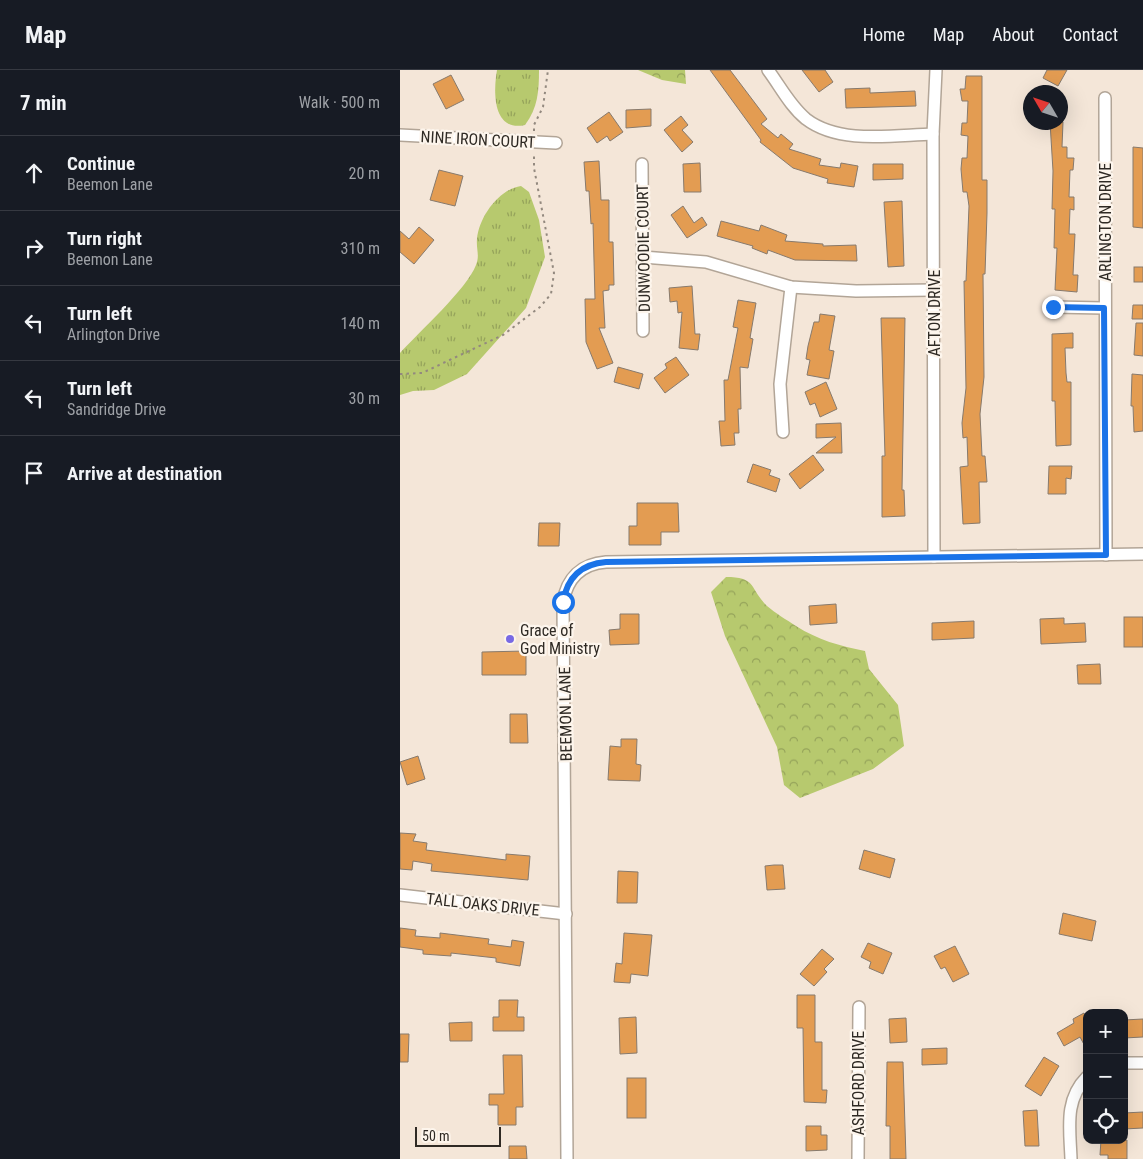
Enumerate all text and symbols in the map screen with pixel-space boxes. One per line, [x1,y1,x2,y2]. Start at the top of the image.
text: Map [25,21,66,49]
text: Home [863,24,905,45]
text: Map [933,24,964,45]
text: About [992,24,1034,45]
text: Contact [1062,24,1118,45]
north arrow [1023,85,1068,130]
text: 7 min [20,91,67,115]
text: Walk · 500 m [299,93,380,112]
street label: NINE IRON COURT [420,127,536,152]
text: Continue [67,152,135,175]
icon: ahead [20,159,48,187]
street label: ARLINGTON DRIVE [1096,163,1115,281]
text: 20 m [348,164,380,183]
text: Beemon Lane [67,175,153,194]
street label: DUNWOODIE COURT [633,184,654,312]
text: Turn right [67,227,142,250]
icon: right [20,234,48,262]
text: 310 m [341,239,380,258]
text: Beemon Lane [67,250,153,269]
street label: AFTON DRIVE [925,269,944,356]
route end [1042,296,1065,319]
text: Turn left [67,302,132,325]
icon: left [20,309,48,337]
text: 140 m [341,314,380,333]
text: Arlington Drive [67,325,160,344]
text: Turn left [67,377,132,400]
icon: left [20,384,48,412]
text: 30 m [348,389,380,408]
text: Sandridge Drive [67,400,166,419]
icon: arrive [20,459,48,487]
text: Arrive at destination [67,462,222,485]
route start [552,591,575,614]
place label: Grace of God Ministry [520,621,600,658]
marker: Grace of God Ministry [504,633,516,645]
street label: BEEMON LANE [555,666,576,762]
street label: TALL OAKS DRIVE [425,889,541,920]
map controls [1083,1009,1128,1144]
button: + [1083,1009,1128,1054]
street label: ASHFORD DRIVE [849,1031,868,1135]
button: − [1083,1054,1128,1099]
button: locate [1083,1099,1128,1144]
scale bar [415,1124,501,1147]
text: 50 m [422,1128,450,1144]

